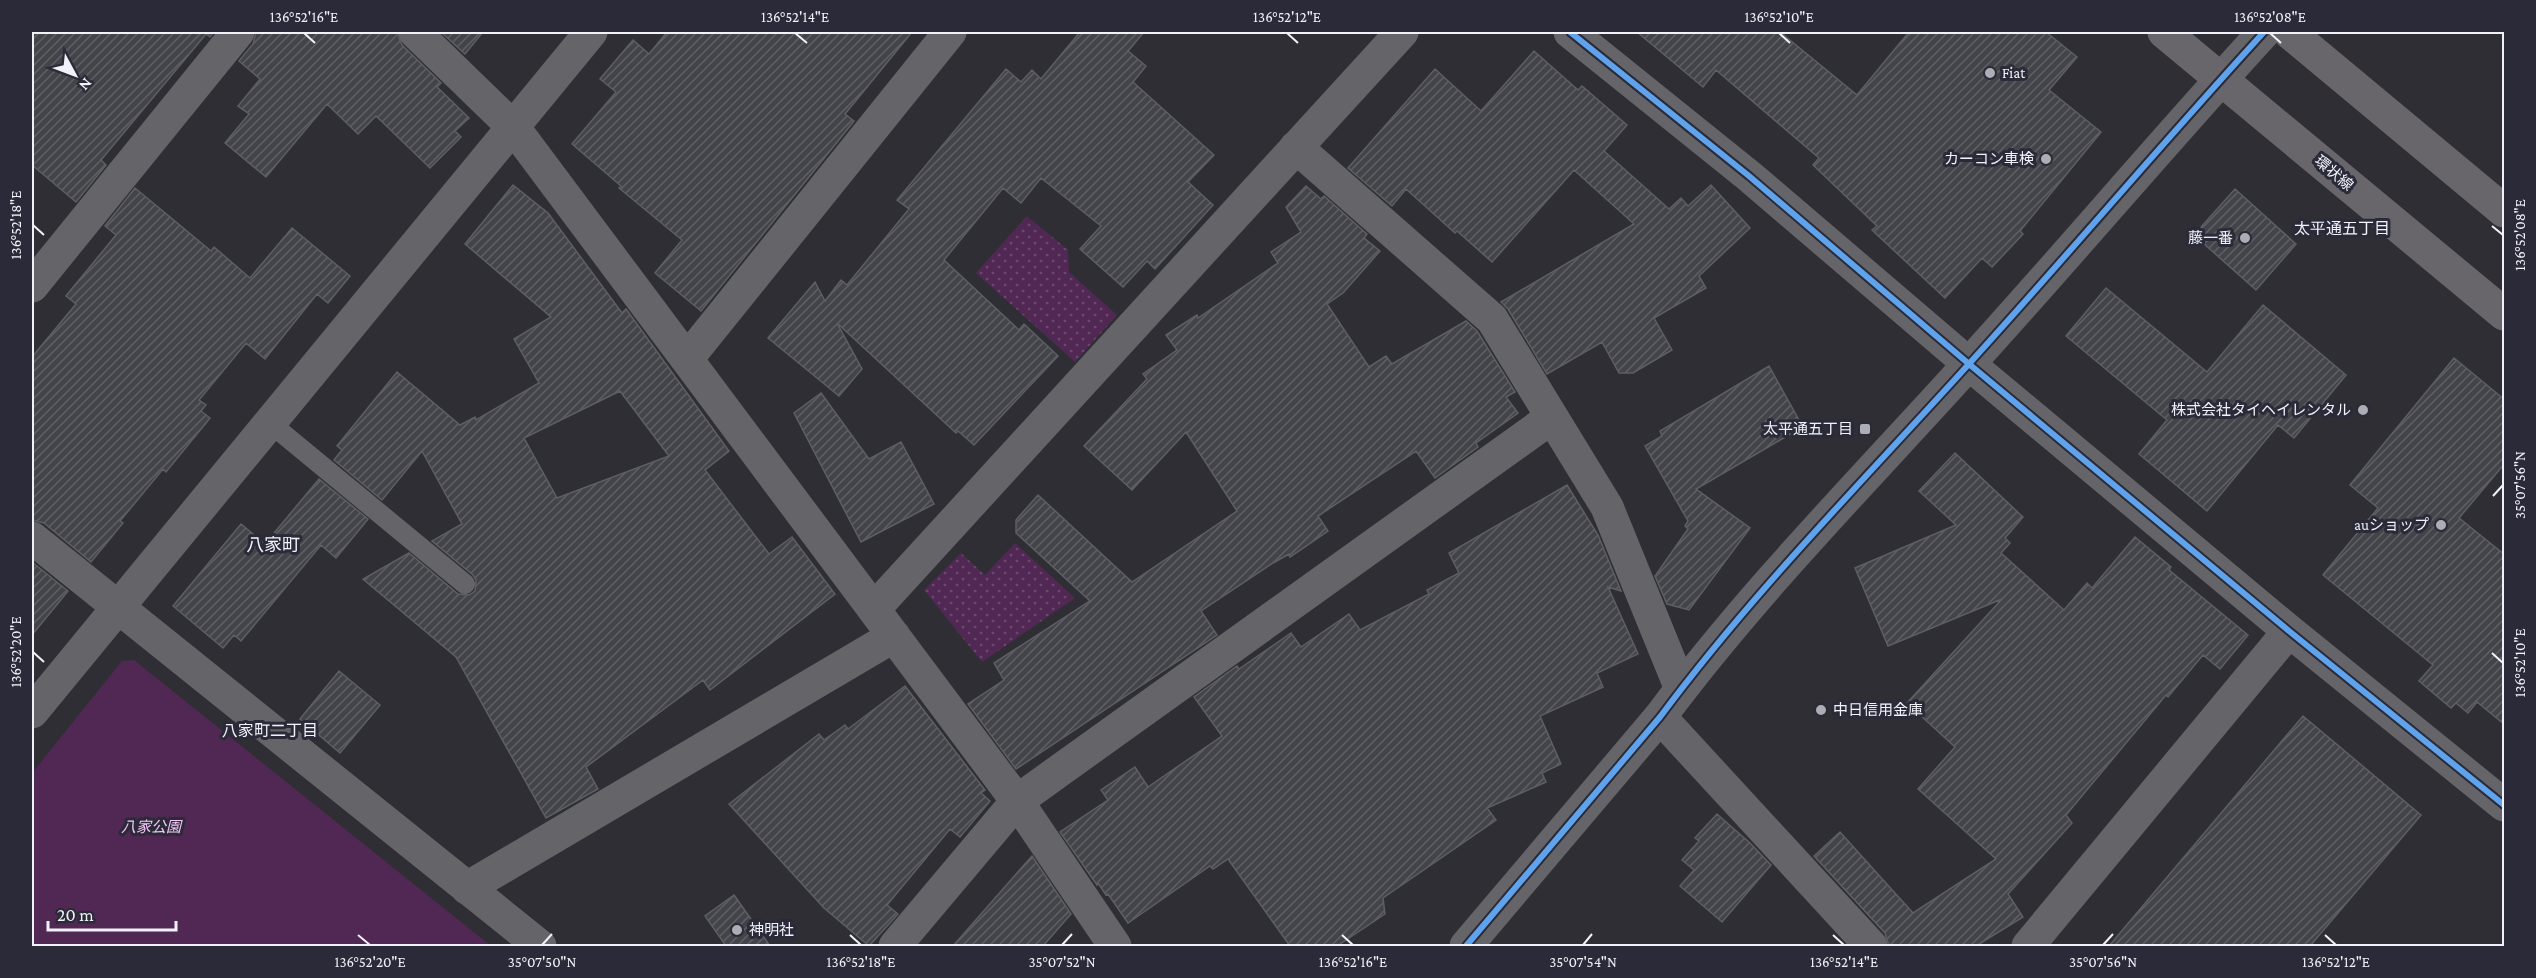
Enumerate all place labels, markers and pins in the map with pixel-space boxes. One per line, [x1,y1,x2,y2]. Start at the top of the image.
place label: Fiat [2002,65,2026,81]
marker: Fiat [1983,66,1997,80]
place label: カーコン車検 [1944,151,2034,167]
marker: カーコン車検 [2039,152,2053,166]
place label: 藤一番 [2188,230,2233,246]
marker: 藤一番 [2238,231,2252,245]
place label: 株式会社タイヘイレンタル [2171,402,2351,418]
marker: 株式会社タイヘイレンタル [2356,403,2370,417]
place label: 太平通五丁目 [1763,421,1853,437]
marker: 太平通五丁目 [1858,422,1872,436]
place label: auショップ [2354,517,2429,533]
marker: auショップ [2434,518,2448,532]
place label: 中日信用金庫 [1833,702,1923,718]
marker: 中日信用金庫 [1814,703,1828,717]
place label: 神明社 [749,922,794,938]
marker: 神明社 [730,923,744,937]

